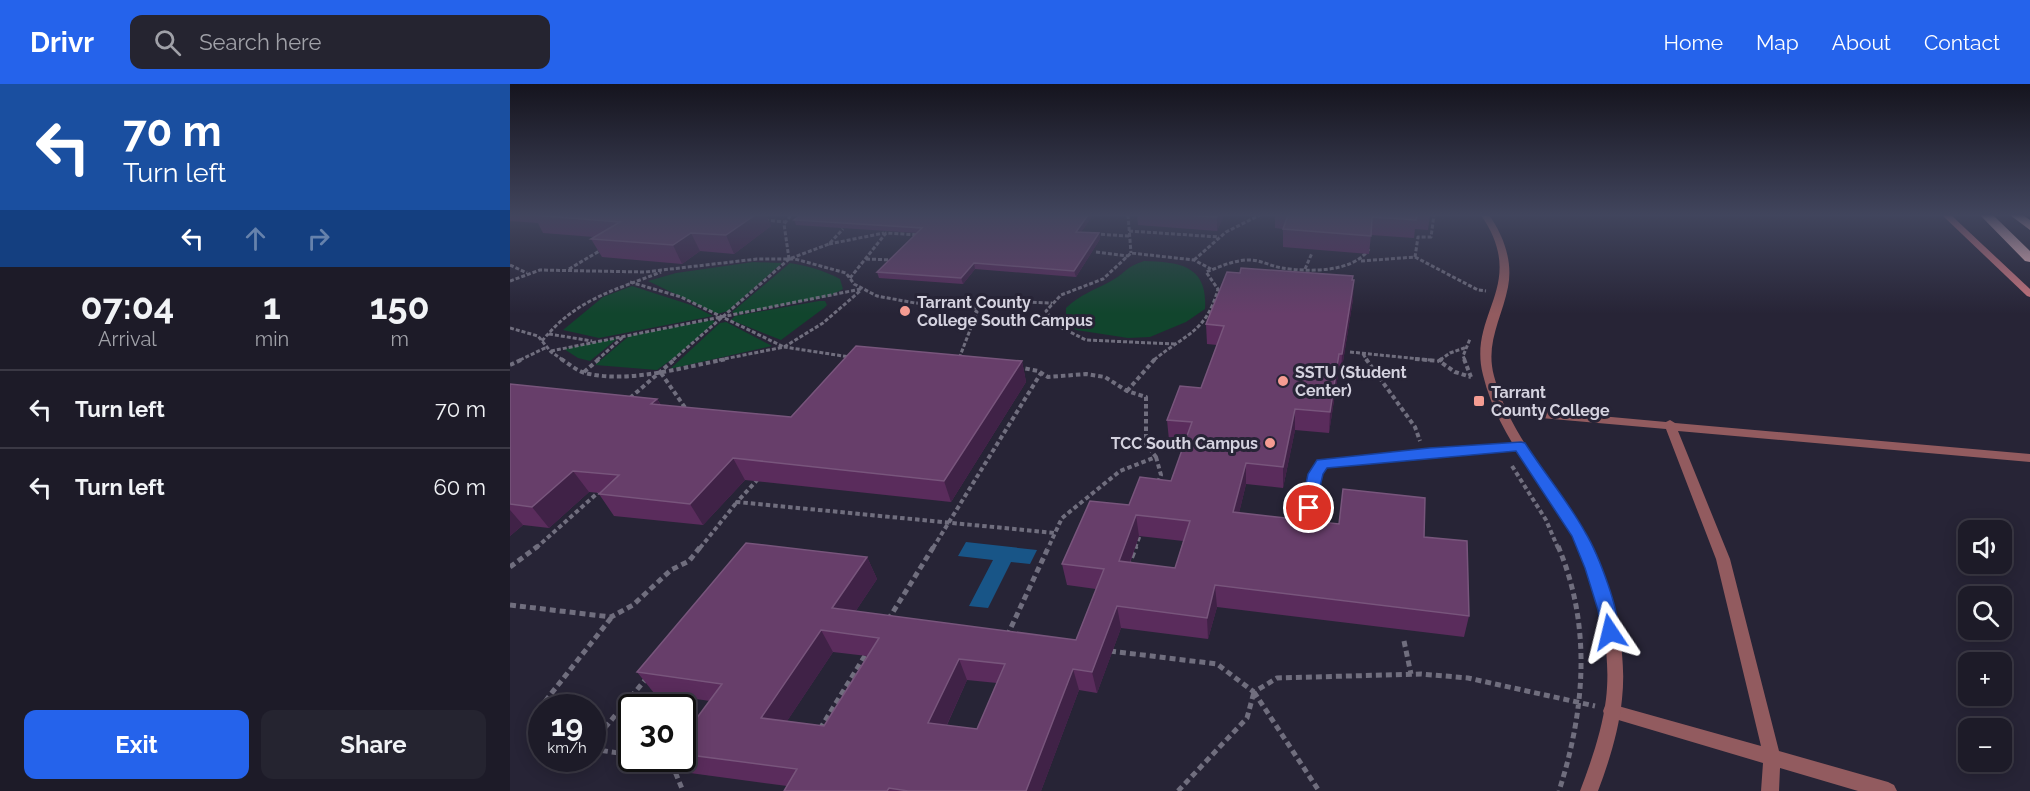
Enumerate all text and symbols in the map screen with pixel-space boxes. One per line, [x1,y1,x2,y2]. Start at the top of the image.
search box [130,15,550,69]
text: Drivr [30,26,94,59]
icon: search [151,26,184,59]
text: Search here [199,29,321,55]
text: Home [1664,30,1723,55]
text: Map [1756,30,1799,55]
text: About [1832,30,1891,55]
text: Contact [1924,30,2000,55]
text: 70 m [123,107,222,156]
icon: left [24,108,102,186]
text: Turn left [123,157,226,188]
icon: left [176,222,209,255]
icon: ahead [239,222,272,255]
icon: right [302,222,335,255]
text: 07:04 [80,285,174,327]
text: 1 [263,285,281,327]
text: 150 [370,285,430,327]
place label: Tarrant County College South Campus [917,293,1093,330]
marker: Tarrant County College South Campus [898,304,912,318]
text: Arrival [98,327,157,351]
text: min [255,327,289,351]
text: m [390,327,409,351]
place label: SSTU (Student Center) [1295,363,1407,400]
marker: SSTU (Student Center) [1276,374,1290,388]
place label: Tarrant County College [1491,383,1610,420]
icon: left [24,393,57,426]
marker: Tarrant County College [1472,394,1486,408]
text: Turn left [75,396,165,422]
text: 70 m [435,396,486,422]
place label: TCC South Campus [1111,434,1258,453]
marker: TCC South Campus [1263,436,1277,450]
icon: left [24,471,57,504]
text: Turn left [75,474,165,500]
text: 60 m [433,474,486,500]
pin [1283,482,1334,533]
icon: arrive [1292,491,1325,524]
map controls [1958,520,2012,772]
button: sound [1958,520,2012,574]
button: search [1958,586,2012,640]
position arrow [1578,600,1642,664]
button: + [1958,652,2012,706]
speed limit sign: 30 [618,694,696,772]
text: 19 [551,708,583,743]
button: Exit [24,710,249,779]
button: Share [261,710,486,779]
button: − [1958,718,2012,772]
text: km/h [547,739,587,757]

